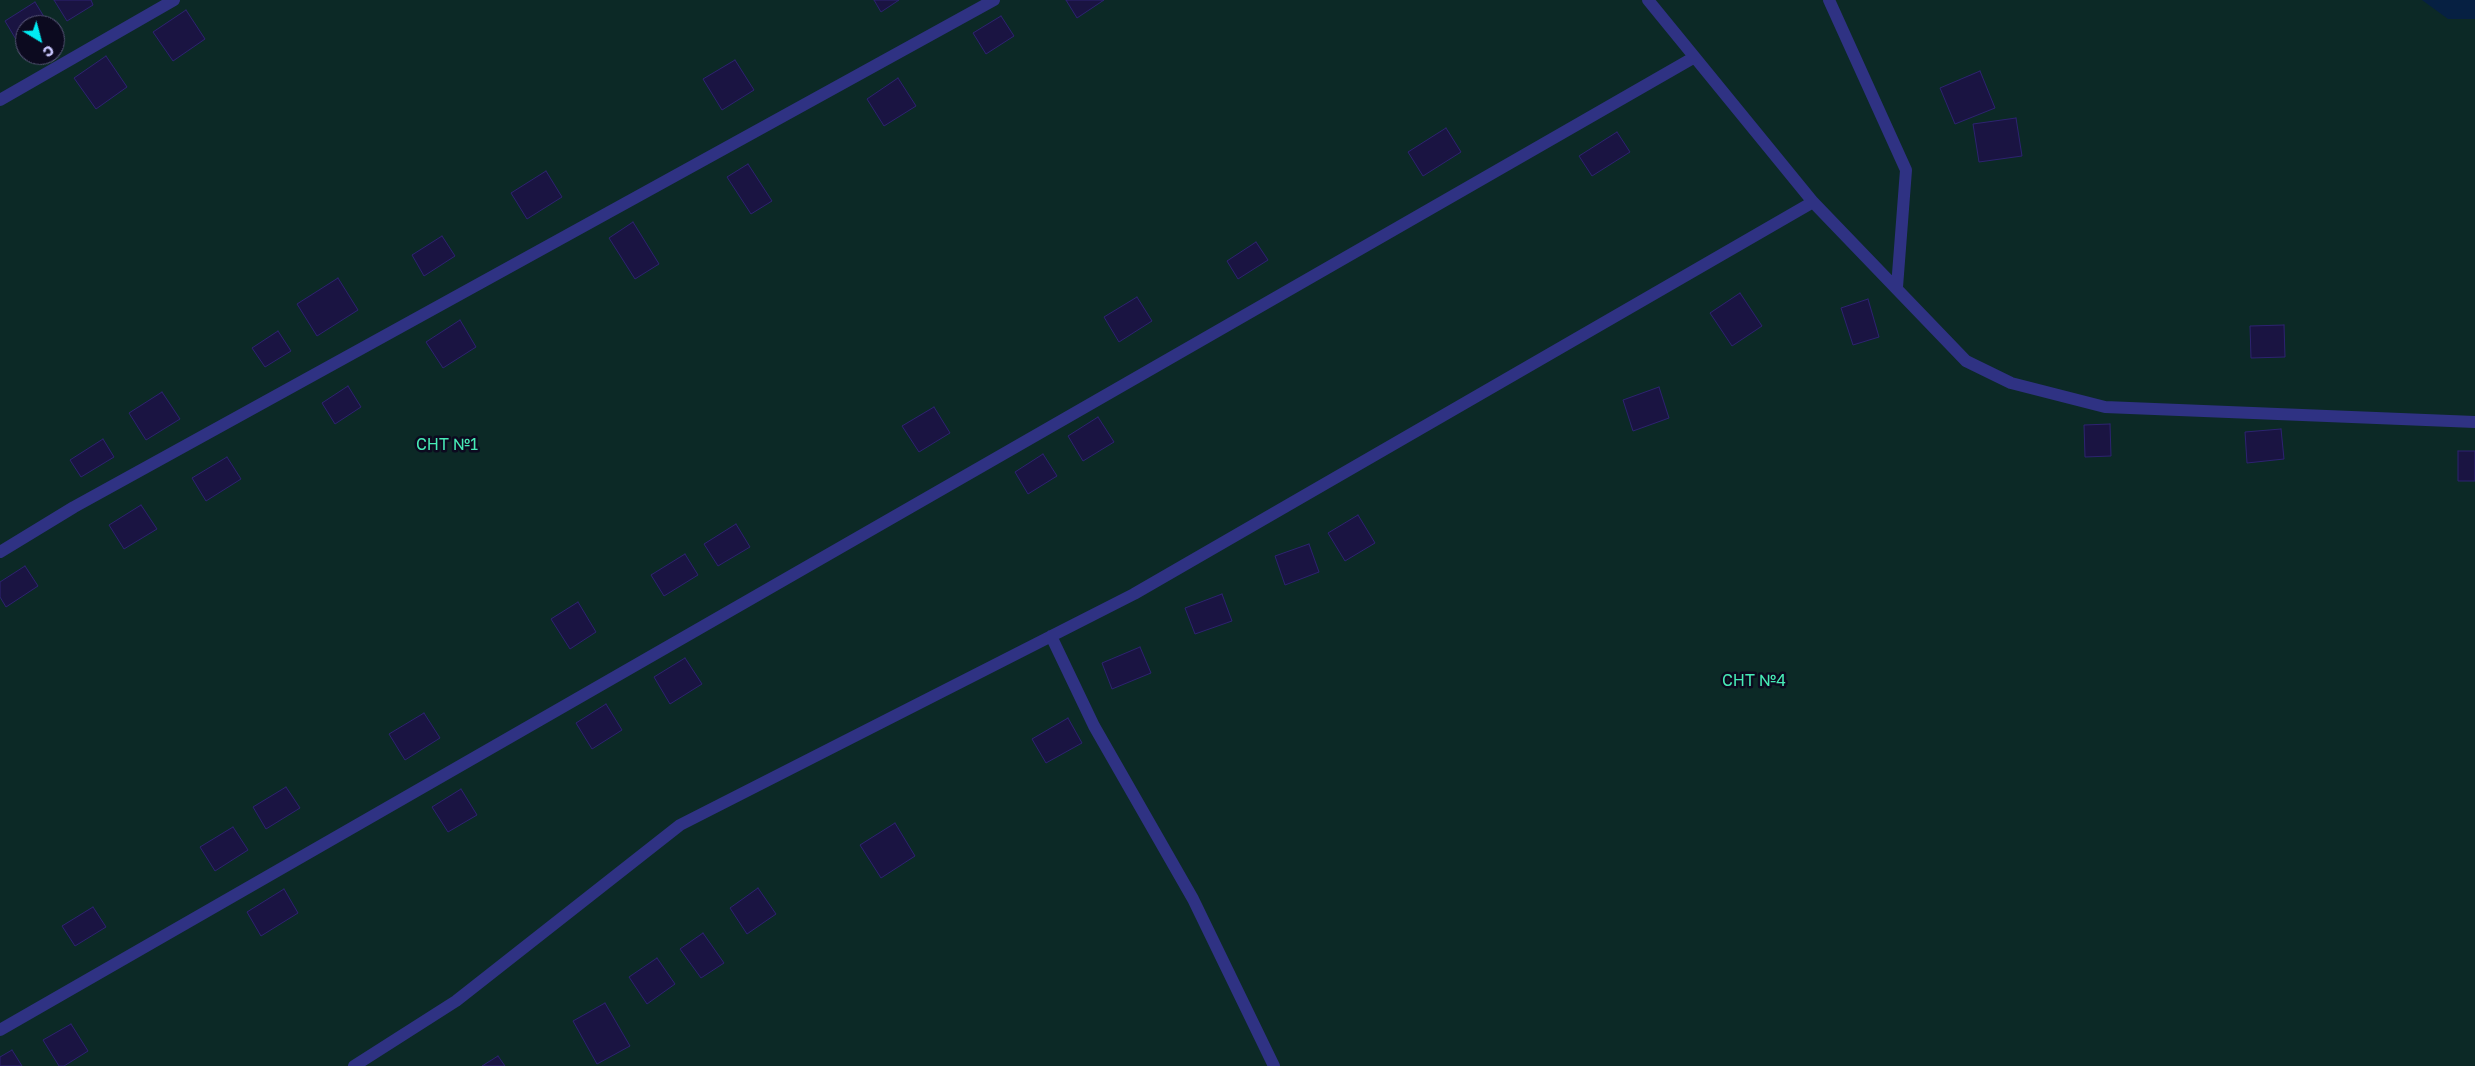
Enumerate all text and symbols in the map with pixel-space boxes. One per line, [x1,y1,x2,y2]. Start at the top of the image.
north arrow [15,15,65,65]
text: С [40,42,58,61]
park label: СНТ №1 [416,435,478,455]
park label: СНТ №4 [1722,671,1786,691]

